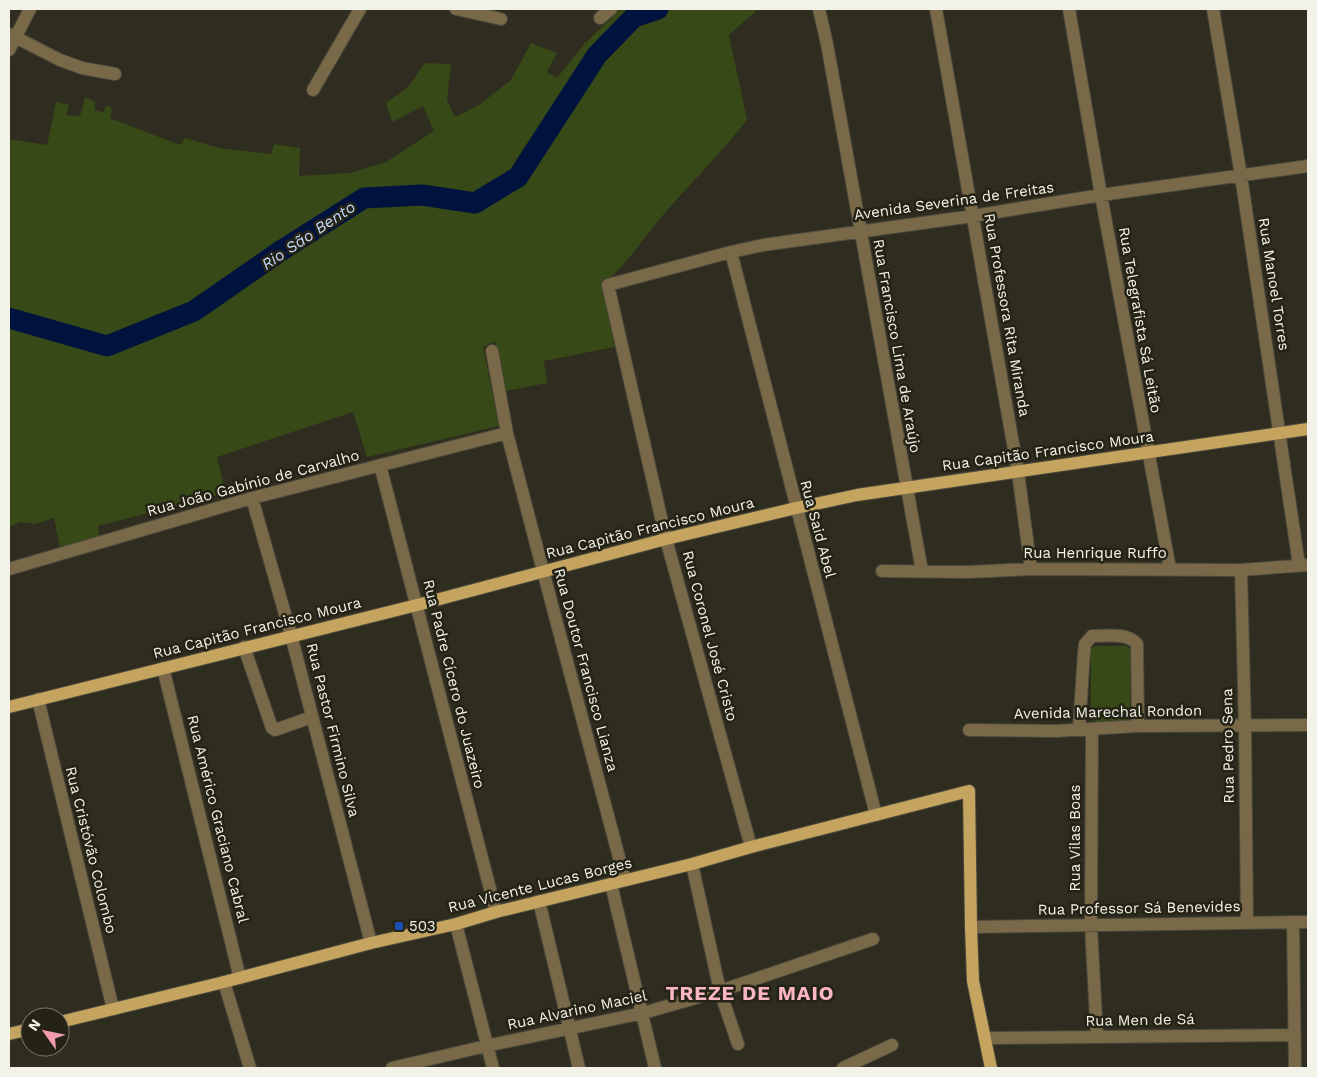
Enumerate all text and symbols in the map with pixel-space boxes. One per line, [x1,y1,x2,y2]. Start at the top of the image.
street label: Avenida Severina de Freitas [853,178,1055,224]
water label: Rio São Bento [258,197,359,274]
street label: Rua Professora Rita Miranda [980,212,1034,419]
street label: Rua Manoel Torres [1255,216,1293,352]
street label: Rua Telegrafista Sá Leitão [1115,225,1165,415]
street label: Rua Francisco Lima de Araújo [869,238,925,454]
street label: Rua Capitão Francisco Moura [941,427,1156,475]
street label: Rua João Gabínio de Carvalho [145,446,361,520]
street label: Rua Said Abel [796,478,840,580]
street label: Rua Capitão Francisco Moura [544,493,756,563]
street label: Rua Henrique Ruffo [1023,544,1167,562]
street label: Rua Coronel José Cristo [679,549,741,723]
street label: Rua Doutor Francisco Lianza [550,566,622,774]
street label: Rua Padre Cícero do Juazeiro [419,578,489,790]
street label: Rua Capitão Francisco Moura [151,593,363,663]
street label: Rua Pastor Firmino Silva [303,641,363,819]
street label: Rua Pedro Sena [1218,688,1238,804]
street label: Avenida Marechal Rondon [1014,701,1202,723]
street label: Rua Américo Graciano Cabral [183,713,253,925]
street label: Rua Cristóvão Colombo [61,765,121,935]
street label: Rua Vilas Boas [1066,785,1084,891]
street label: Rua Vicente Lucas Borges [446,853,634,917]
street label: Rua Professor Sá Benevides [1037,897,1241,919]
place label: 503 [409,917,436,935]
marker: 503 [393,920,405,932]
district label: TREZE DE MAIO [665,981,835,1005]
street label: Rua Alvarino Maciel [505,986,649,1034]
north arrow [20,1007,70,1057]
street label: Rua Men de Sá [1085,1010,1195,1030]
text: N [25,1016,44,1034]

